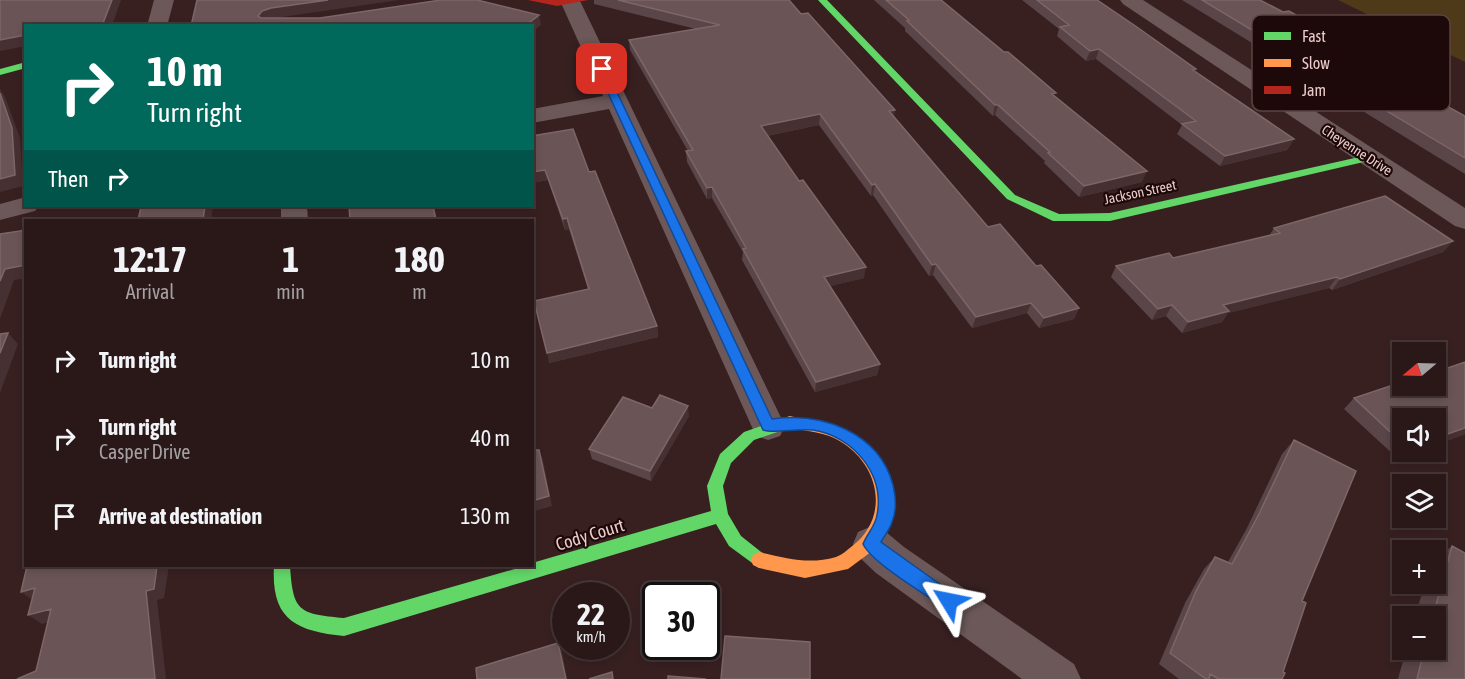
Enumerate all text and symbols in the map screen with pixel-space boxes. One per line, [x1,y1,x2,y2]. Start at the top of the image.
legend [1252,15,1450,111]
text: Fast [1302,27,1326,45]
pin [576,43,627,94]
text: 10 m [147,47,222,95]
icon: right [48,48,126,126]
icon: arrive [585,52,618,85]
text: Slow [1302,54,1330,72]
text: Jam [1302,81,1326,99]
text: Turn right [147,97,242,128]
street label: Cheyenne Drive [1319,121,1395,179]
icon: right [101,162,134,195]
text: Then [48,166,89,192]
street label: Jackson Street [1102,177,1178,207]
text: 12:17 [113,238,187,280]
text: 1 [282,238,299,280]
text: 180 [394,238,445,280]
text: Arrival [126,280,175,303]
text: min [276,280,305,303]
text: m [412,280,427,303]
north arrow [1392,342,1446,396]
map controls [1392,342,1446,660]
icon: right [48,344,81,377]
text: Turn right [99,347,176,373]
text: 10 m [470,347,510,373]
button: sound [1392,408,1446,462]
text: Turn right [99,414,176,440]
icon: right [48,422,81,455]
text: 40 m [470,425,510,451]
text: Casper Drive [99,440,190,463]
button: layers [1392,474,1446,528]
icon: arrive [48,500,81,533]
text: Arrive at destination [99,503,262,529]
text: 130 m [460,503,510,529]
street label: Cody Court [553,514,627,555]
button: + [1392,540,1446,594]
position arrow [917,569,981,633]
speed limit sign: 30 [642,582,720,660]
text: 22 [577,597,605,631]
button: − [1392,606,1446,660]
text: km/h [576,628,606,645]

